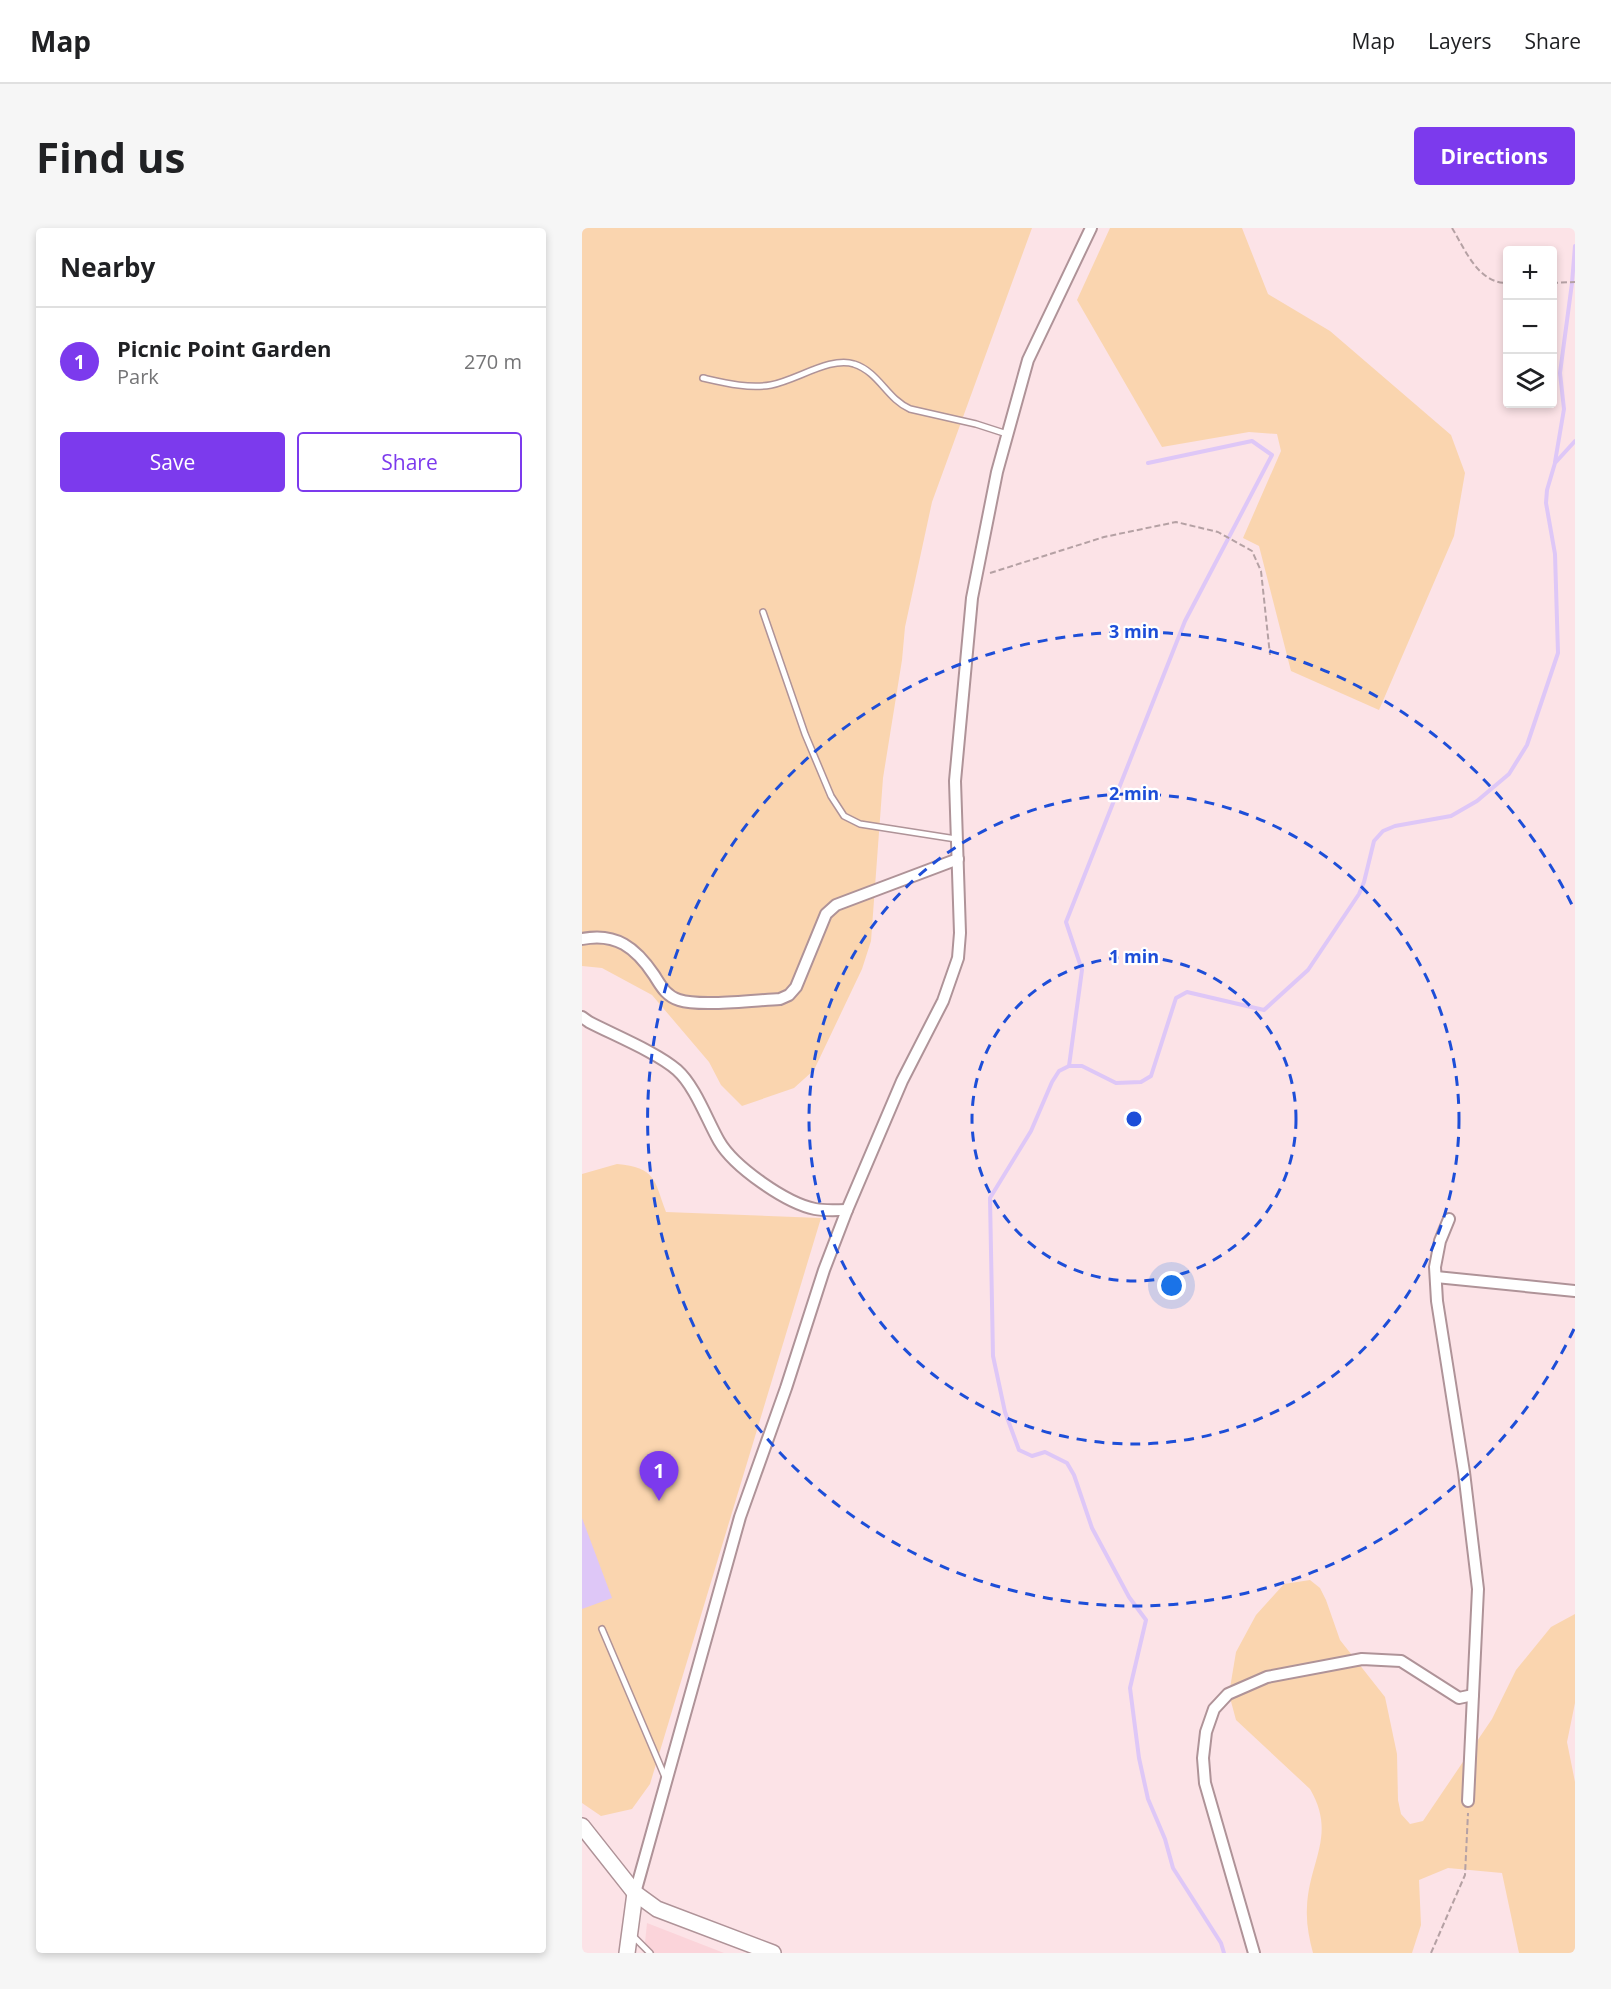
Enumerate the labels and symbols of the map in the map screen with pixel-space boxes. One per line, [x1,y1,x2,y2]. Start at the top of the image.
text: 3 min [1109,619,1159,643]
text: 2 min [1109,781,1159,805]
text: 1 min [1109,944,1159,968]
centre of rings [1124,1109,1144,1129]
your location [1157,1271,1186,1300]
pin: 1 [640,1452,679,1501]

